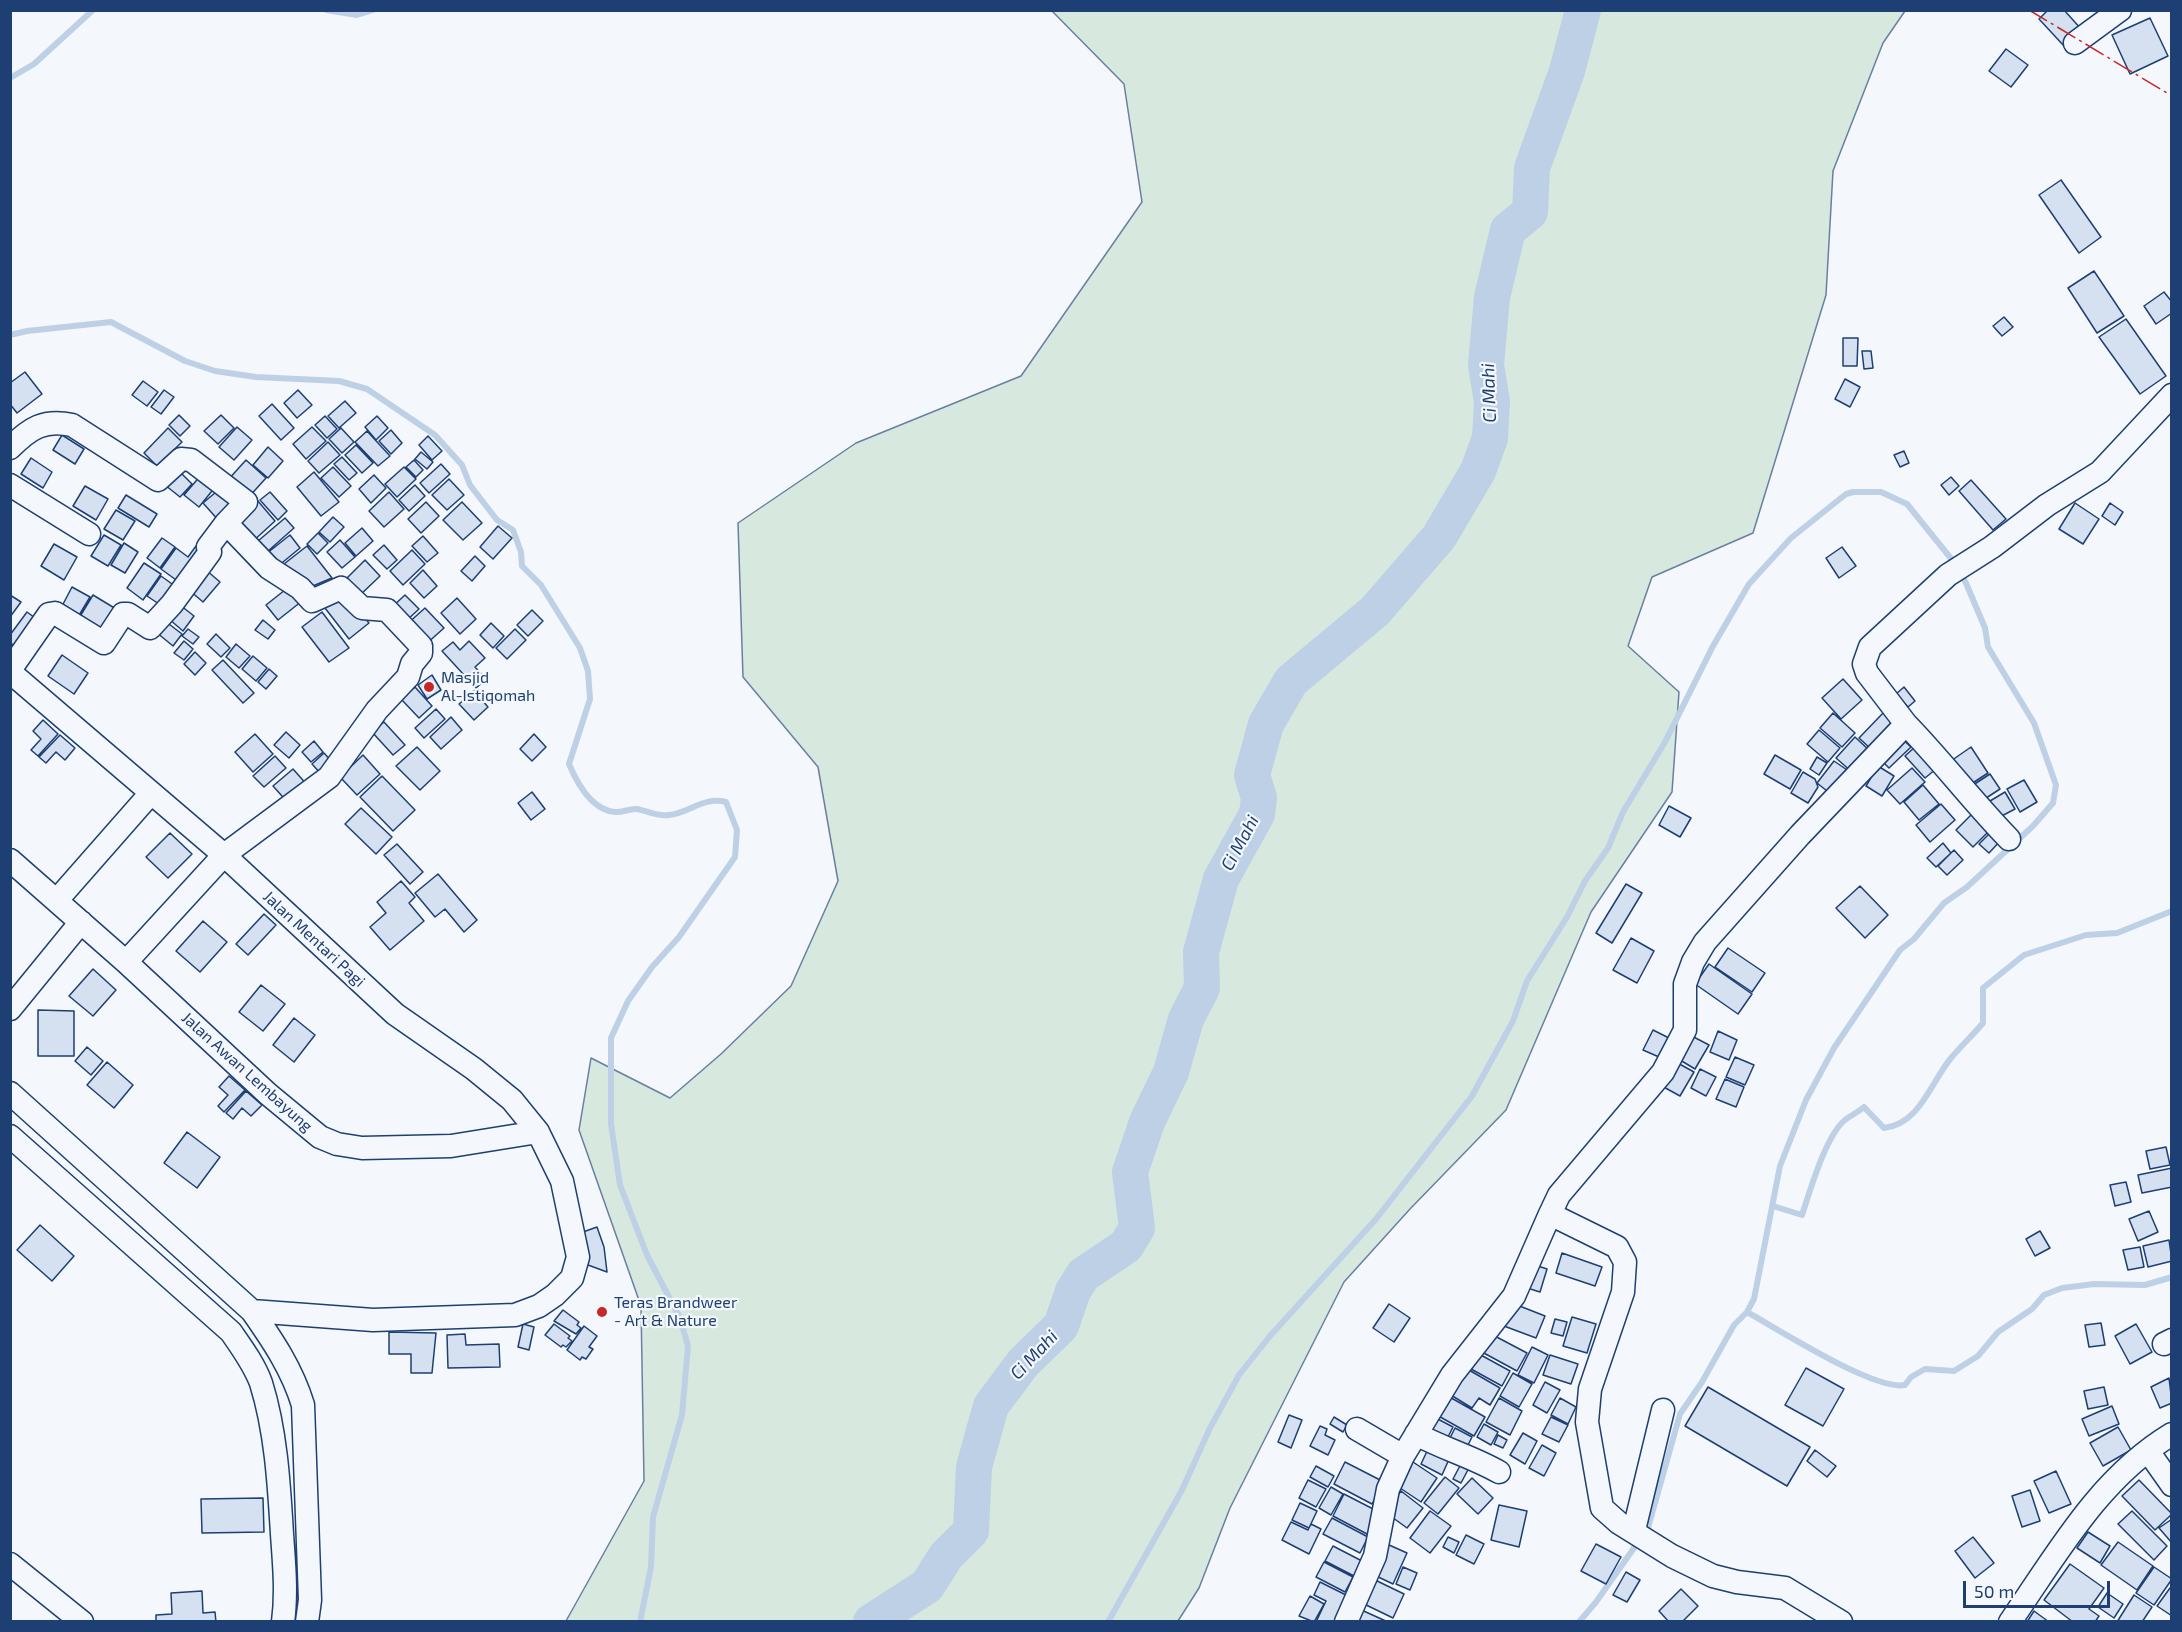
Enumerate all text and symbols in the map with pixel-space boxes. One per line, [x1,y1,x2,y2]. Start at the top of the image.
water label: Ci Mahi [1477,363,1501,423]
place label: Masjid Al-Istiqomah [441,668,535,706]
marker: Masjid Al-Istiqomah [422,680,436,694]
water label: Ci Mahi [1216,812,1264,874]
street label: Jalan Mentari Pagi [259,887,369,991]
street label: Jalan Awan Lembayung [178,1008,316,1136]
place label: Teras Brandweer - Art & Nature [614,1293,737,1331]
marker: Teras Brandweer - Art & Nature [595,1305,609,1319]
water label: Ci Mahi [1006,1326,1062,1384]
scale bar [1966,1569,2113,1607]
text: 50 m [1974,1580,2014,1602]

